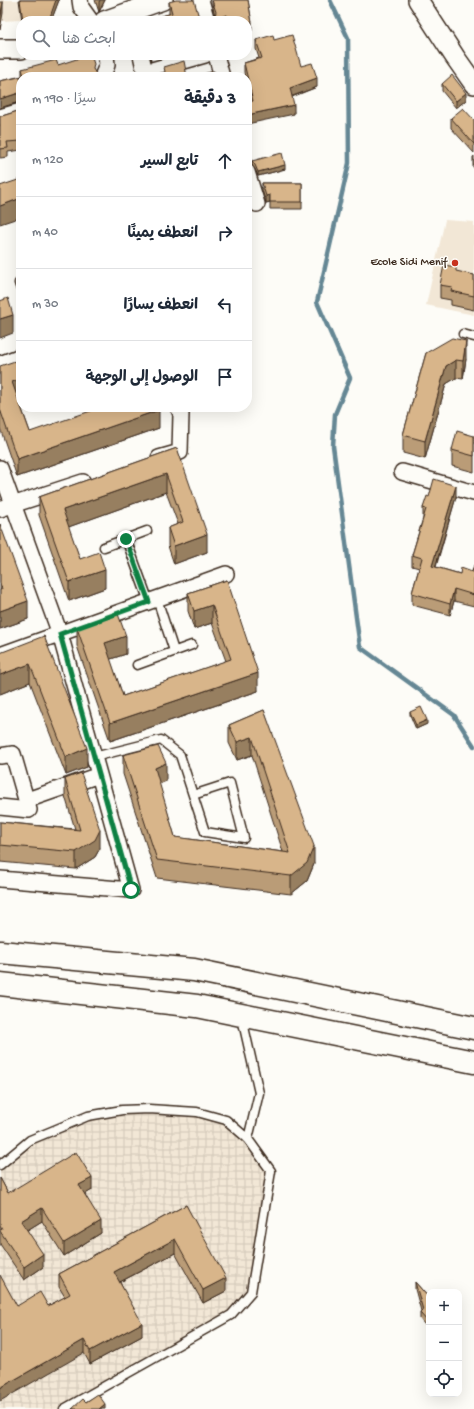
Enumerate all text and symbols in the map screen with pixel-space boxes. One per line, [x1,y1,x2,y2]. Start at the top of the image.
search box [16,16,252,60]
icon: search [30,27,52,49]
text: ابحث هنا [62,31,116,49]
text: 3 دقيقة [184,90,236,110]
text: سيرًا · 190 m [32,92,96,107]
icon: ahead [214,150,236,172]
text: 120 m [32,153,63,168]
text: تابع السير [141,153,198,171]
icon: right [214,222,236,244]
text: 40 m [32,225,58,240]
text: انعطف يمينًا [127,225,198,243]
place label: Ecole Sidi Menif [370,256,448,270]
marker: Ecole Sidi Menif [450,258,460,268]
icon: left [214,294,236,316]
text: 30 m [32,297,58,312]
text: انعطف يسارًا [124,297,198,315]
icon: arrive [214,366,236,388]
text: الوصول إلى الوجهة [85,369,198,387]
route end [117,530,135,548]
route start [122,881,140,899]
map controls [426,1289,462,1397]
button: + [426,1289,462,1325]
button: − [426,1325,462,1361]
button: locate [426,1361,462,1397]

